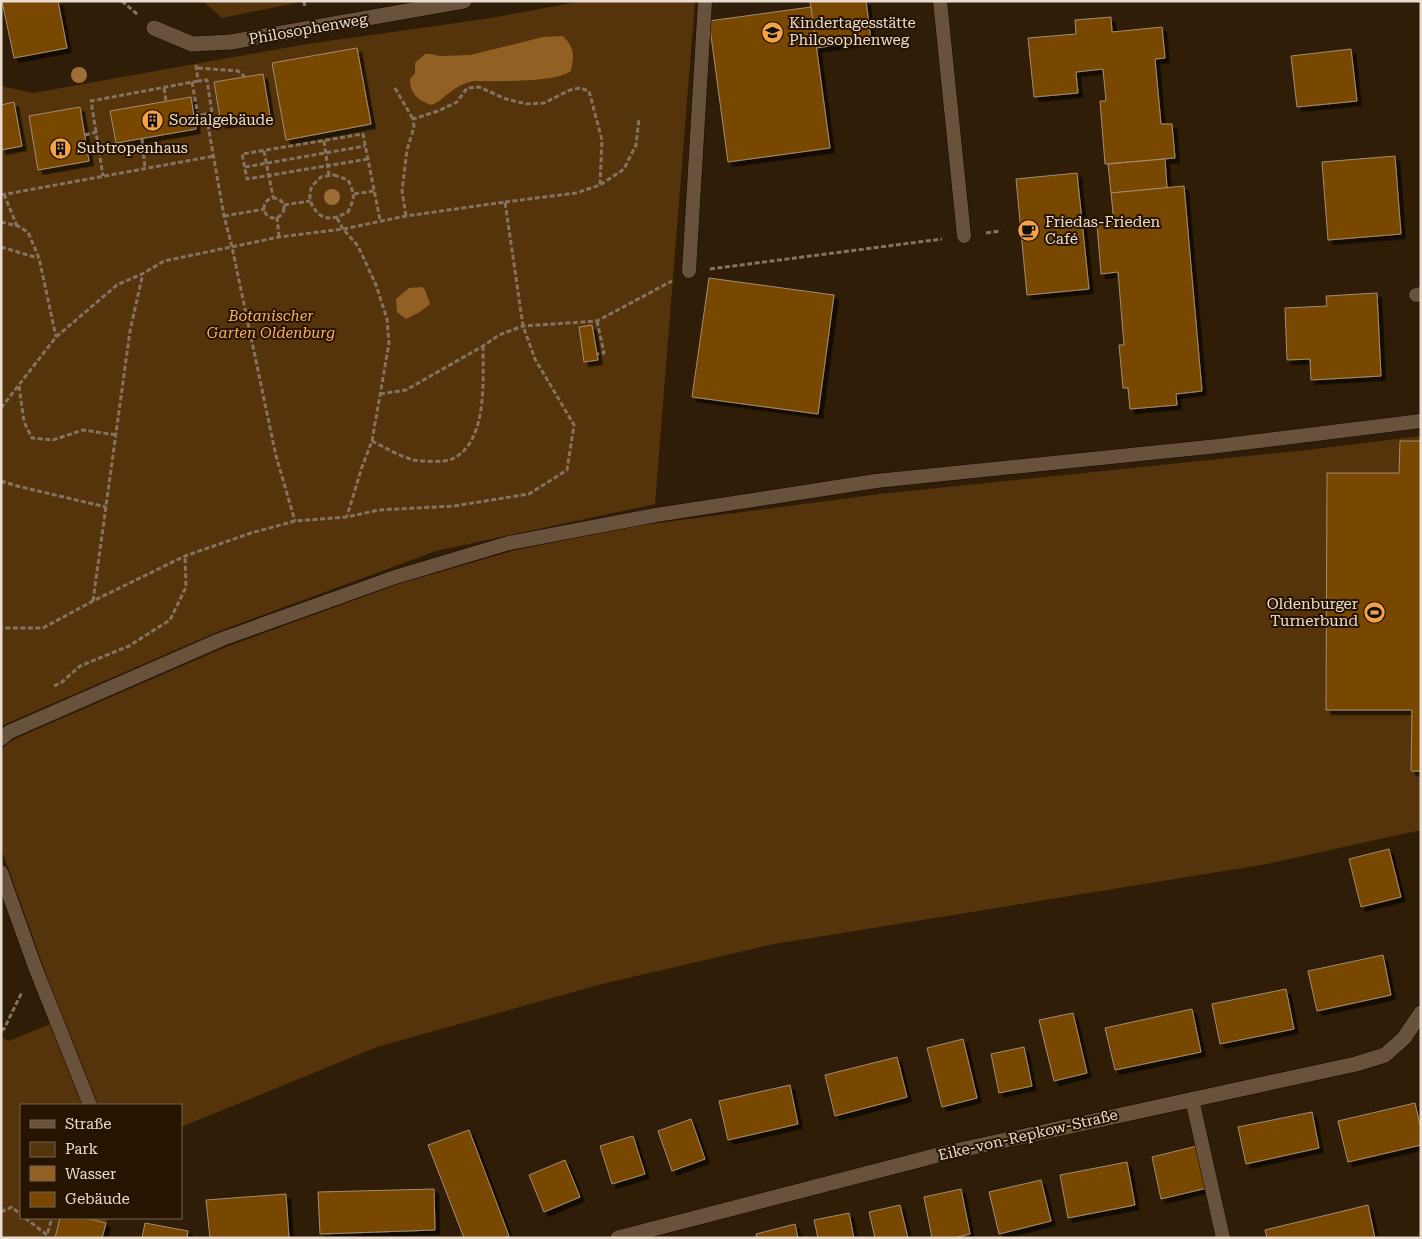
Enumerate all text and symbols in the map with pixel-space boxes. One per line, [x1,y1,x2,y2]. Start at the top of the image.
street label: Philosophenweg [247,10,369,48]
place label: Kindertagesstätte Philosophenweg [789,14,916,49]
school or university icon: Kindertagesstätte Philosophenweg [761,20,785,44]
building icon: Sozialgebäude [141,108,165,132]
place label: Sozialgebäude [169,111,273,129]
building icon: Subtropenhaus [49,136,73,160]
place label: Subtropenhaus [77,139,188,157]
place label: Friedas-Frieden Café [1045,213,1161,248]
cafe icon: Friedas-Frieden Café [1017,219,1041,243]
park label: Botanischer Garten Oldenburg [207,307,335,342]
place label: Oldenburger Turnerbund [1267,595,1358,630]
sports icon: Oldenburger Turnerbund [1362,601,1386,625]
legend [20,1104,182,1219]
street label: Eike-von-Repkow-Straße [936,1106,1120,1164]
text: Straße [65,1115,112,1133]
text: Park [65,1140,99,1158]
text: Wasser [65,1165,116,1183]
text: Gebäude [65,1190,130,1208]

